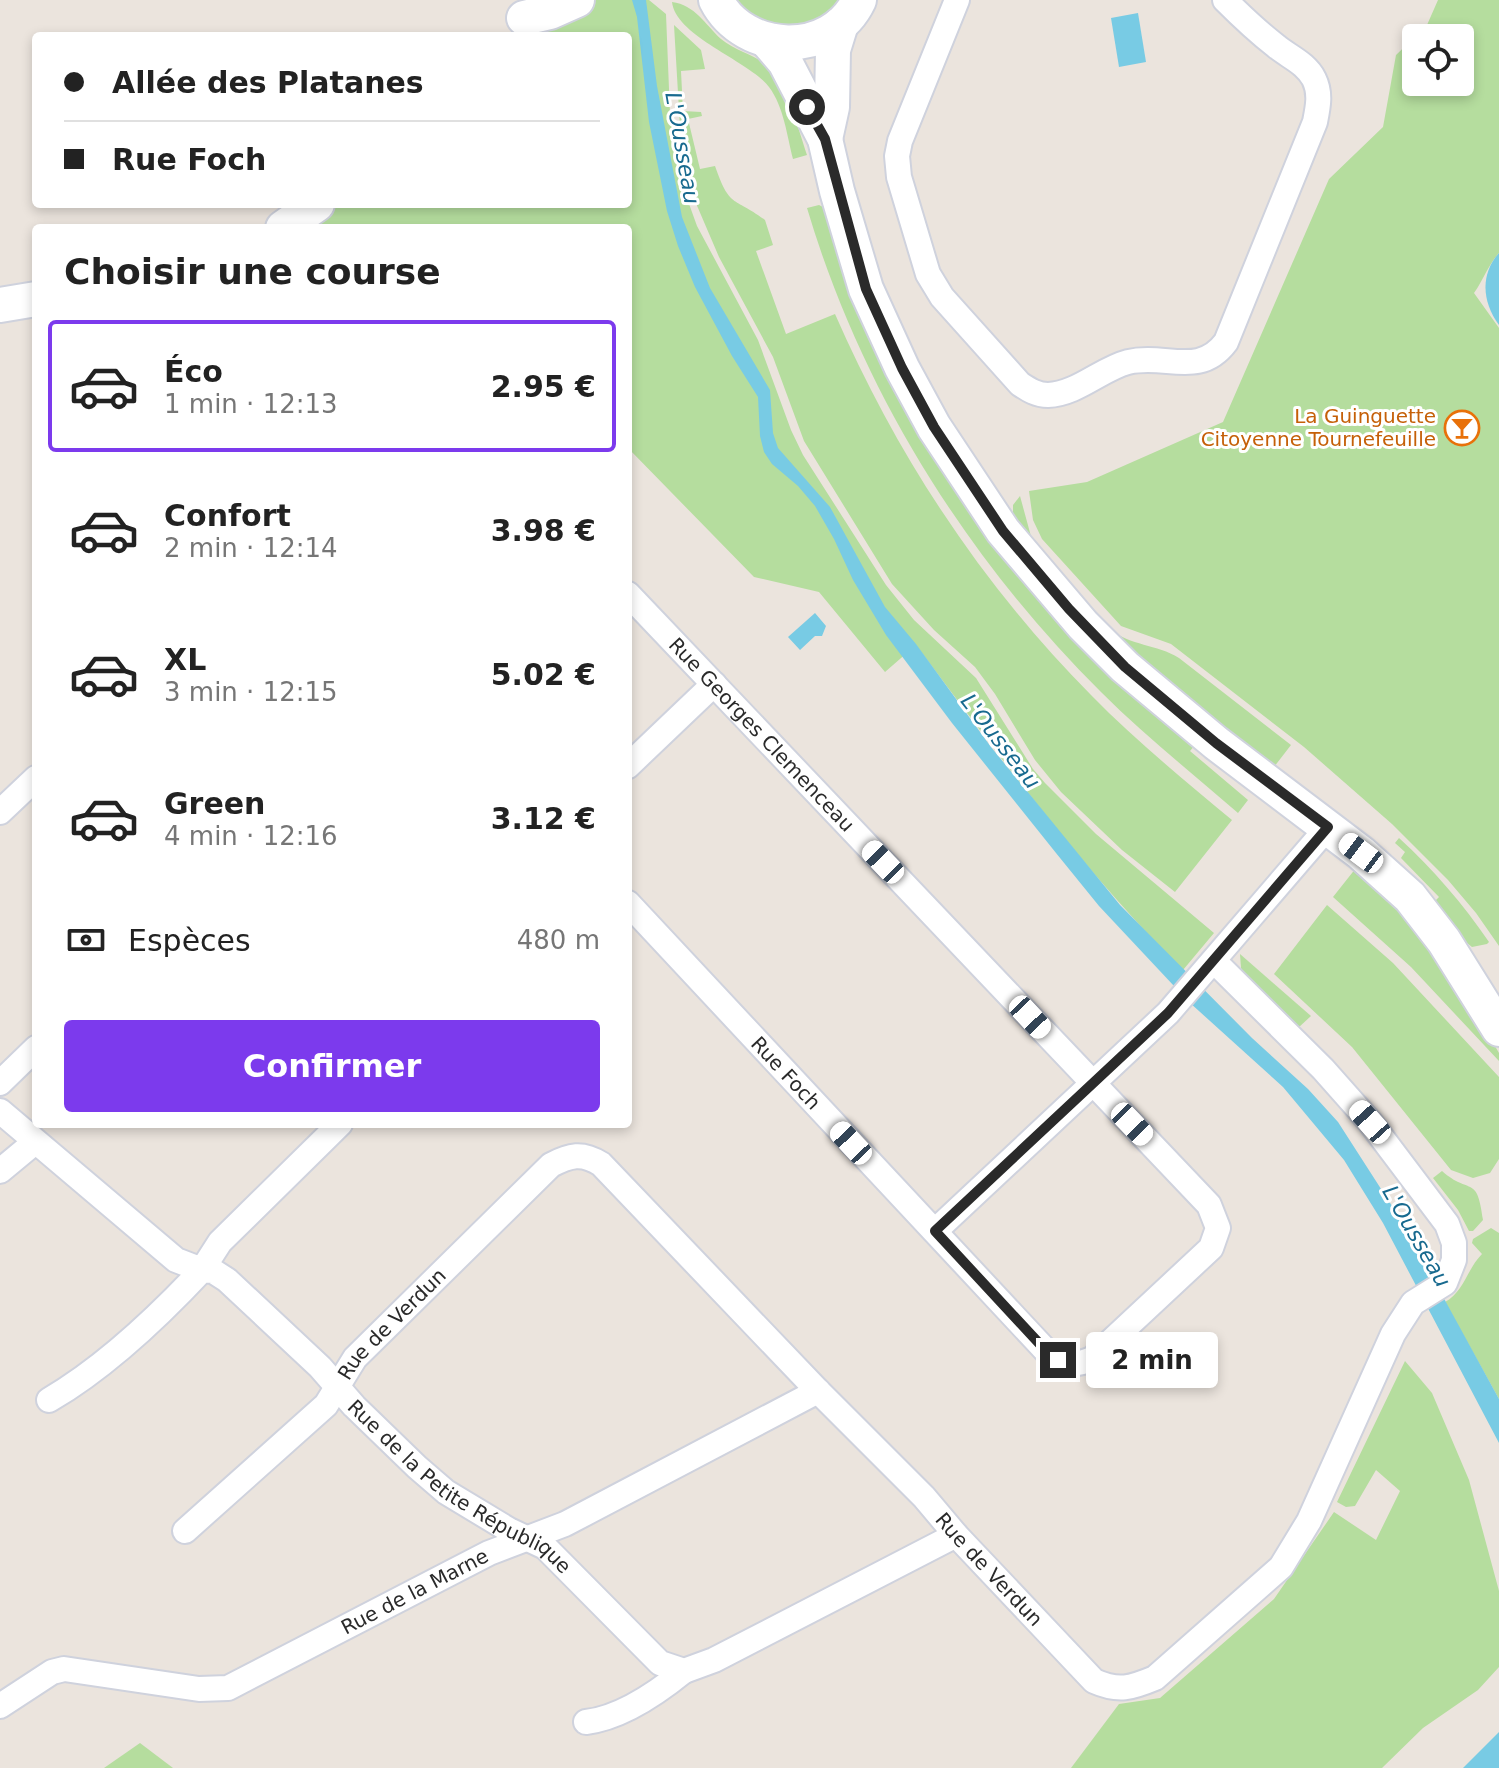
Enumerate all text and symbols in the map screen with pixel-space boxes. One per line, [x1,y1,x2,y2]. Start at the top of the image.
map controls [1402,24,1474,96]
button: locate [1402,24,1474,96]
text: Allée des Platanes [112,65,424,100]
route start [789,89,825,125]
water label: L'Ousseau [660,90,705,206]
text: Rue Foch [112,142,266,177]
text: Choisir une course [64,251,441,292]
icon: car [68,350,140,422]
text: Éco [164,354,223,389]
text: 2.95 € [491,369,596,404]
text: 1 min · 12:13 [164,389,338,419]
place label: La Guinguette Citoyenne Tournefeuille [1201,404,1436,451]
bar icon: La Guinguette Citoyenne Tournefeuille [1443,409,1481,447]
icon: car [68,494,140,566]
text: Confort [164,498,291,533]
text: 3.98 € [491,513,596,548]
text: 2 min · 12:14 [164,533,338,563]
street label: Rue Georges Clemenceau [664,633,860,837]
icon: car [68,638,140,710]
text: XL [164,642,206,677]
text: 5.02 € [491,657,596,692]
text: 3 min · 12:15 [164,677,338,707]
water label: L'Ousseau [956,689,1045,794]
icon: car [68,782,140,854]
text: Green [164,786,265,821]
text: 3.12 € [491,801,596,836]
text: 4 min · 12:16 [164,821,338,851]
car [1335,829,1387,877]
car [858,836,908,888]
icon: cash [64,918,108,962]
text: Espèces [128,923,251,958]
text: 480 m [517,925,600,955]
car [1005,991,1055,1043]
button: Confirmer [64,1020,600,1112]
street label: Rue Foch [746,1032,826,1114]
car [1345,1096,1395,1148]
car [1107,1098,1157,1150]
car [826,1117,876,1169]
water label: L'Ousseau [1377,1181,1456,1292]
street label: Rue de Verdun [333,1263,451,1384]
callout: 2 min [1086,1332,1218,1388]
route end [1040,1342,1076,1378]
text: 2 min [1111,1345,1193,1375]
street label: Rue de la Petite République [343,1395,576,1578]
street label: Rue de Verdun [930,1508,1048,1631]
street label: Rue de la Marne [337,1544,492,1639]

